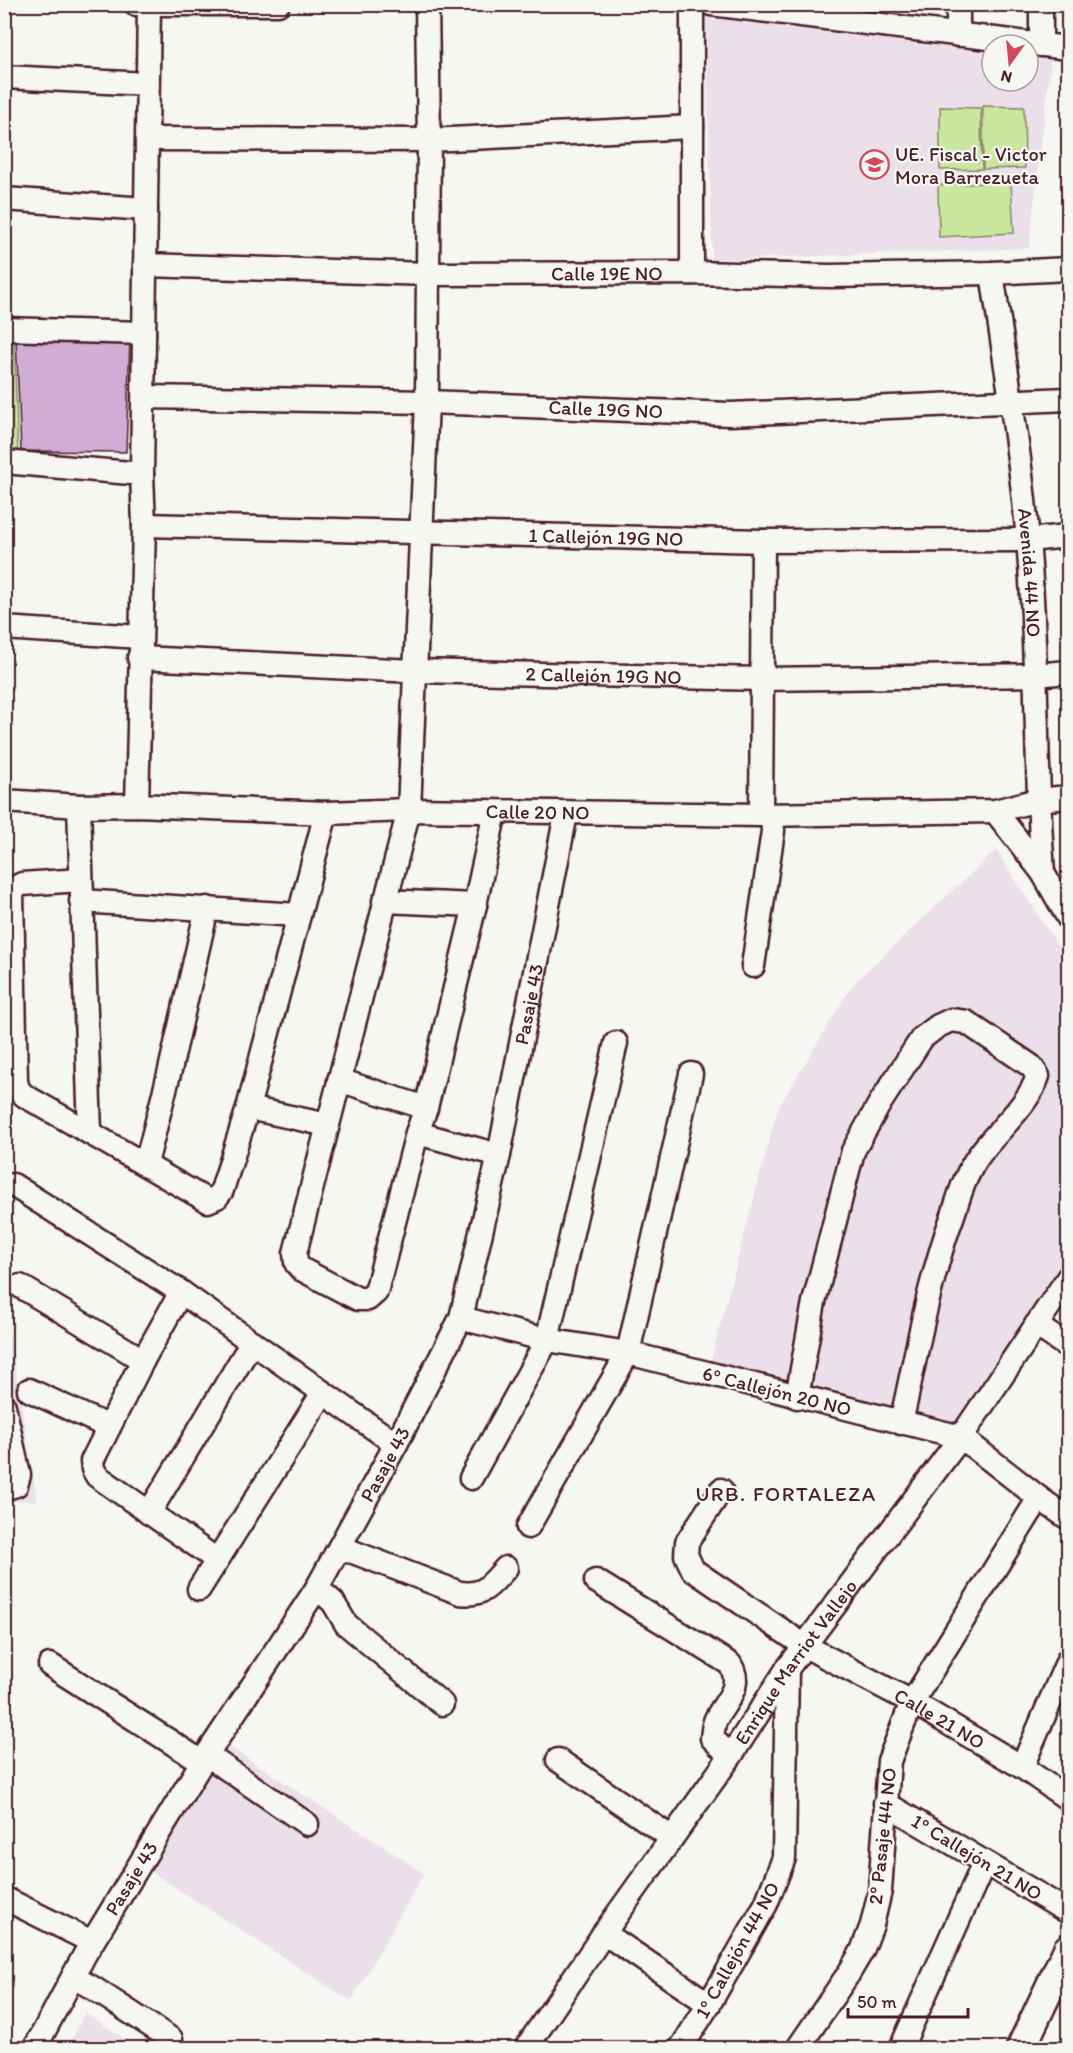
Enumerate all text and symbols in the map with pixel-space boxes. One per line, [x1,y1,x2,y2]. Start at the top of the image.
north arrow [980,33,1040,93]
text: N [999,66,1014,88]
place label: UE. Fiscal - Victor Mora Barrezueta [895,142,1047,189]
school or university icon: UE. Fiscal - Victor Mora Barrezueta [858,149,890,181]
street label: Calle 19E NO [551,261,663,286]
street label: Calle 19G NO [548,395,664,423]
street label: Avenida 44 NO [1013,507,1046,638]
street label: 1 Callejón 19G NO [528,523,684,551]
street label: 2 Callejón 19G NO [525,662,682,689]
street label: Calle 20 NO [485,799,590,825]
street label: Pasaje 43 [509,962,548,1047]
street label: 6º Callejón 20 NO [700,1361,854,1421]
street label: Pasaje 43 [355,1423,415,1506]
district label: URB. FORTALEZA [695,1481,877,1506]
street label: Enrique Marriot Vallejo [729,1575,862,1749]
street label: Calle 21 NO [890,1683,989,1754]
street label: 2º Pasaje 44 NO [863,1766,901,1906]
street label: 1º Callejón 21 NO [907,1809,1047,1905]
street label: Pasaje 43 [99,1837,163,1920]
street label: 1º Callejón 44 NO [690,1877,784,2023]
scale bar [848,1981,968,2019]
text: 50 m [857,1991,897,2013]

